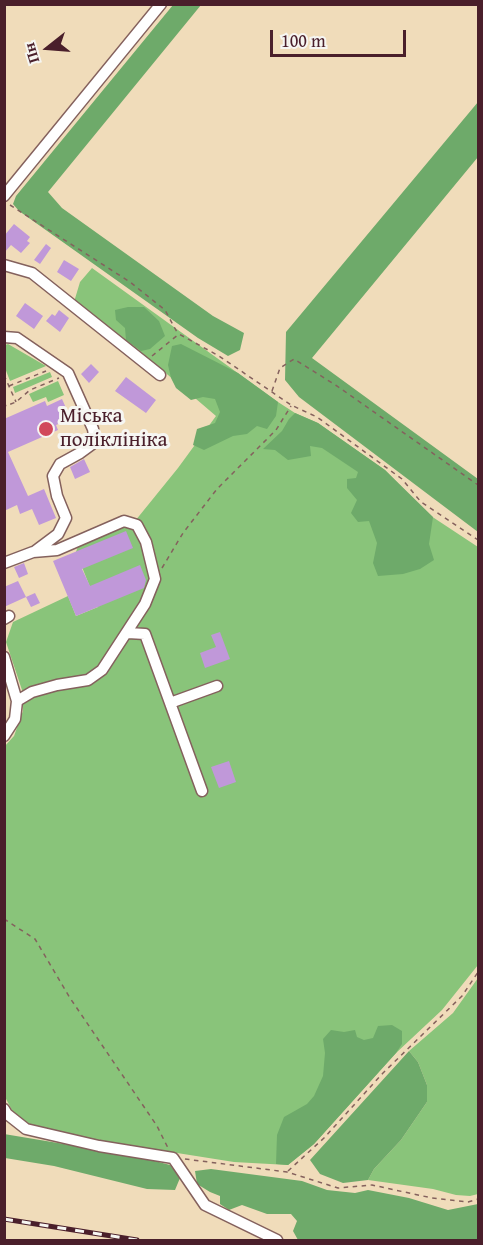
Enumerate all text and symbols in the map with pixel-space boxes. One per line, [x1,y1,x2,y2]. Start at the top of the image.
north arrow [18,18,78,78]
scale bar [273,18,410,56]
text: 100 m [281,27,326,54]
text: Пн [16,40,45,67]
place label: Міська поліклініка [60,404,168,454]
marker: Міська поліклініка [37,420,55,438]

